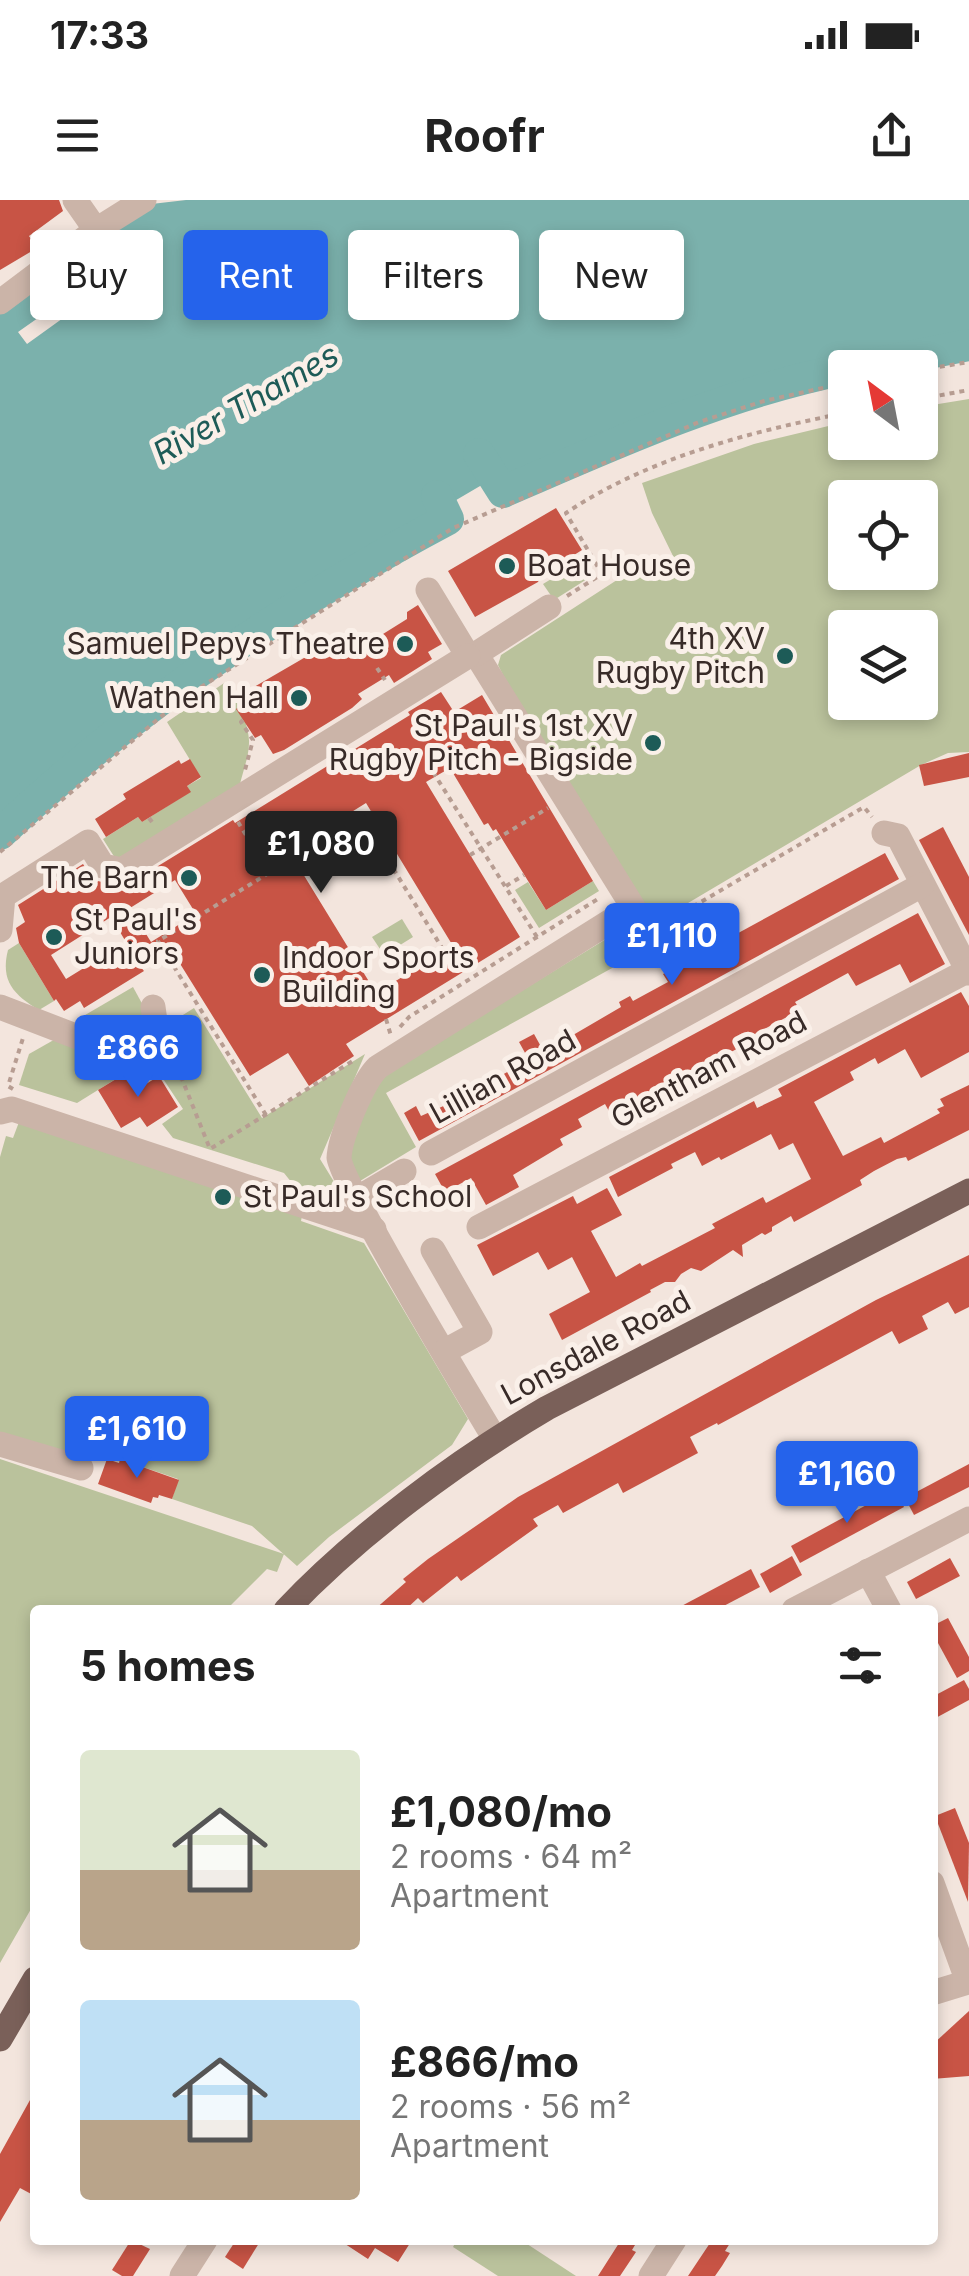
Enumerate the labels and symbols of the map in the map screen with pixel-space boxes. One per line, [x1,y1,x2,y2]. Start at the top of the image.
water label: River Thames [146,335,345,472]
north arrow [828,350,938,460]
place label: Boat House [527,547,691,583]
marker: Boat House [496,555,518,577]
place label: 4th XV Rugby Pitch [596,620,765,690]
place label: Samuel Pepys Theatre [66,625,385,661]
marker: Samuel Pepys Theatre [394,633,416,655]
marker: 4th XV Rugby Pitch [774,645,796,667]
place label: Wathen Hall [109,679,279,715]
marker: Wathen Hall [288,687,310,709]
place label: St Paul's 1st XV Rugby Pitch - Bigside [329,707,633,777]
marker: St Paul's 1st XV Rugby Pitch - Bigside [642,732,664,754]
pin: £1,080 [240,811,402,896]
place label: The Barn [40,859,169,895]
marker: The Barn [178,867,200,889]
place label: St Paul's Juniors [74,901,197,971]
pin: £1,110 [591,903,753,988]
marker: St Paul's Juniors [43,926,65,948]
place label: Indoor Sports Building [282,939,475,1009]
marker: Indoor Sports Building [251,964,273,986]
street label: Glentham Road [605,1002,812,1136]
pin: £866 [79,1015,197,1100]
street label: Lillian Road [423,1021,582,1131]
place label: St Paul's School [243,1178,472,1214]
marker: St Paul's School [212,1186,234,1208]
street label: Lonsdale Road [495,1282,696,1412]
pin: £1,610 [56,1396,218,1481]
pin: £1,160 [766,1441,928,1526]

